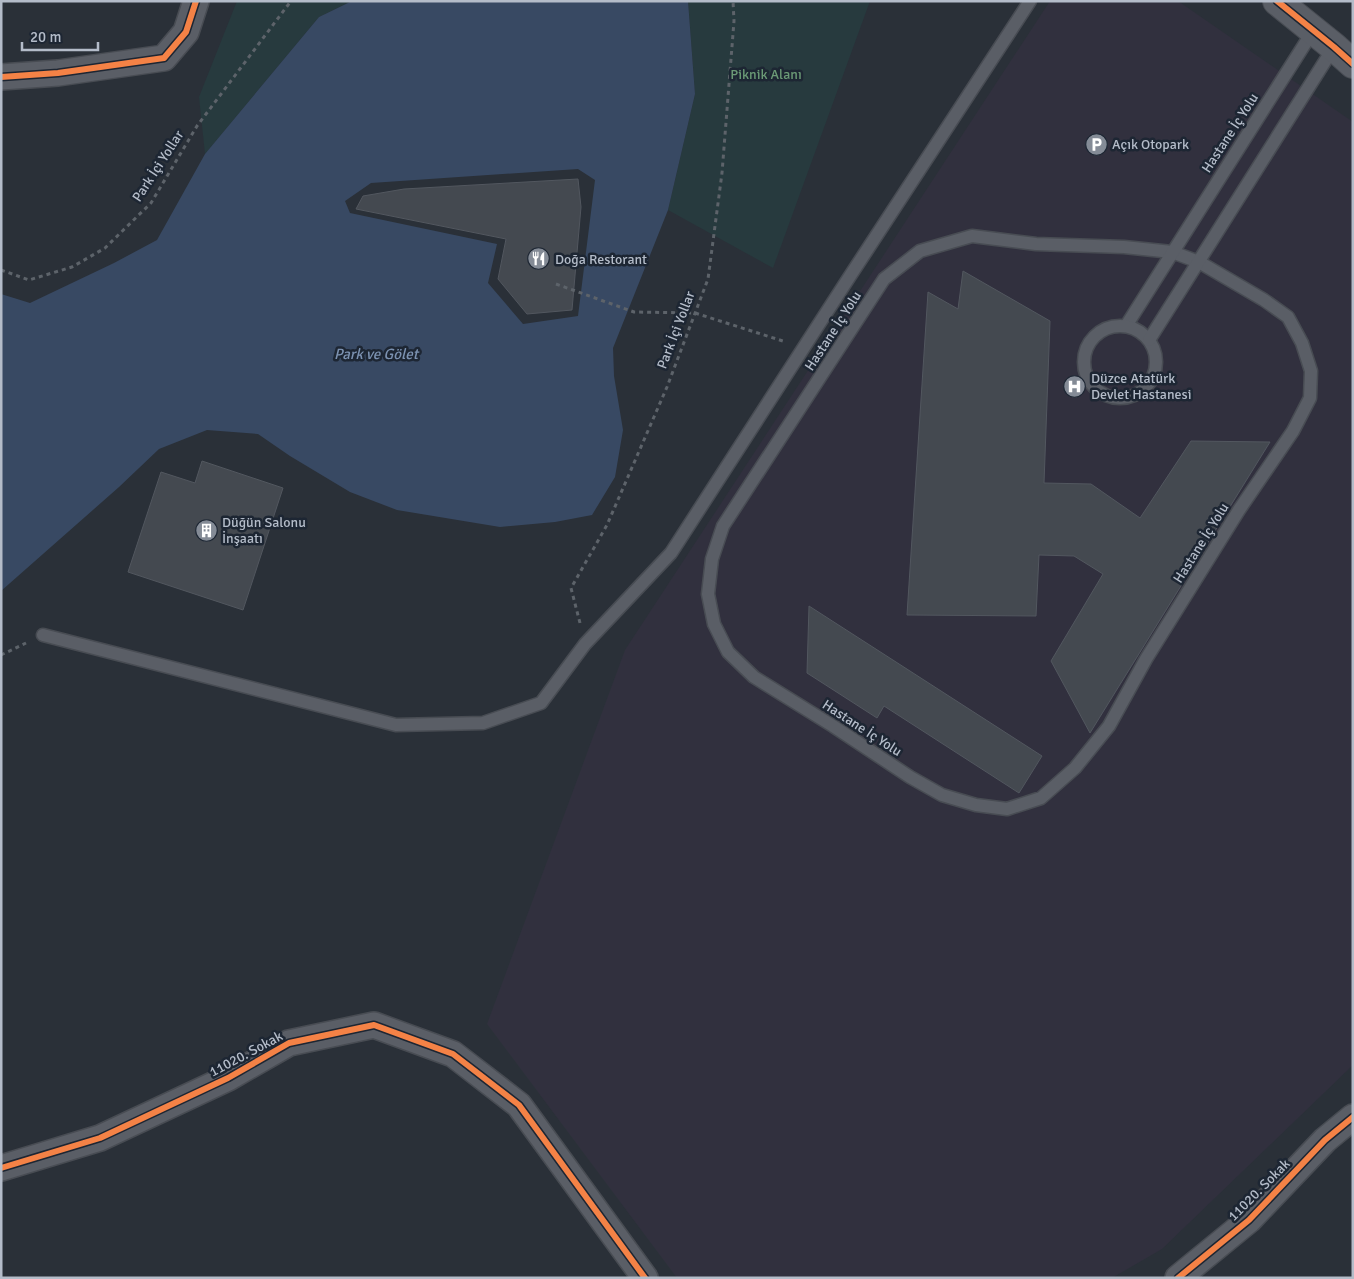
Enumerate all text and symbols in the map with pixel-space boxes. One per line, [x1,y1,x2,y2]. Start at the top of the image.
scale bar [22,20,99,52]
text: 20 m [30,28,61,46]
park label: Piknik Alanı [730,66,802,83]
street label: Hastane İç Yolu [1198,90,1262,176]
street label: Park İçi Yollar [129,126,188,205]
parking icon: Açık Otopark [1084,132,1108,156]
place label: Açık Otopark [1112,136,1189,153]
restaurant icon: Doğa Restorant [527,247,551,271]
place label: Doğa Restorant [555,251,647,268]
street label: Park İçi Yollar [653,288,699,371]
street label: Hastane İç Yolu [801,288,865,374]
water label: Park ve Gölet [334,345,420,363]
place label: Düzce Atatürk Devlet Hastanesi [1091,370,1192,403]
hospital icon: Düzce Atatürk Devlet Hastanesi [1063,374,1087,398]
street label: Hastane İç Yolu [1170,500,1232,586]
place label: Düğün Salonu İnşaatı [222,514,306,547]
building icon: Düğün Salonu İnşaatı [194,518,218,542]
street label: Hastane İç Yolu [819,696,905,760]
street label: 11020. Sokak [206,1028,286,1080]
street label: 11020. Sokak [1224,1155,1294,1225]

